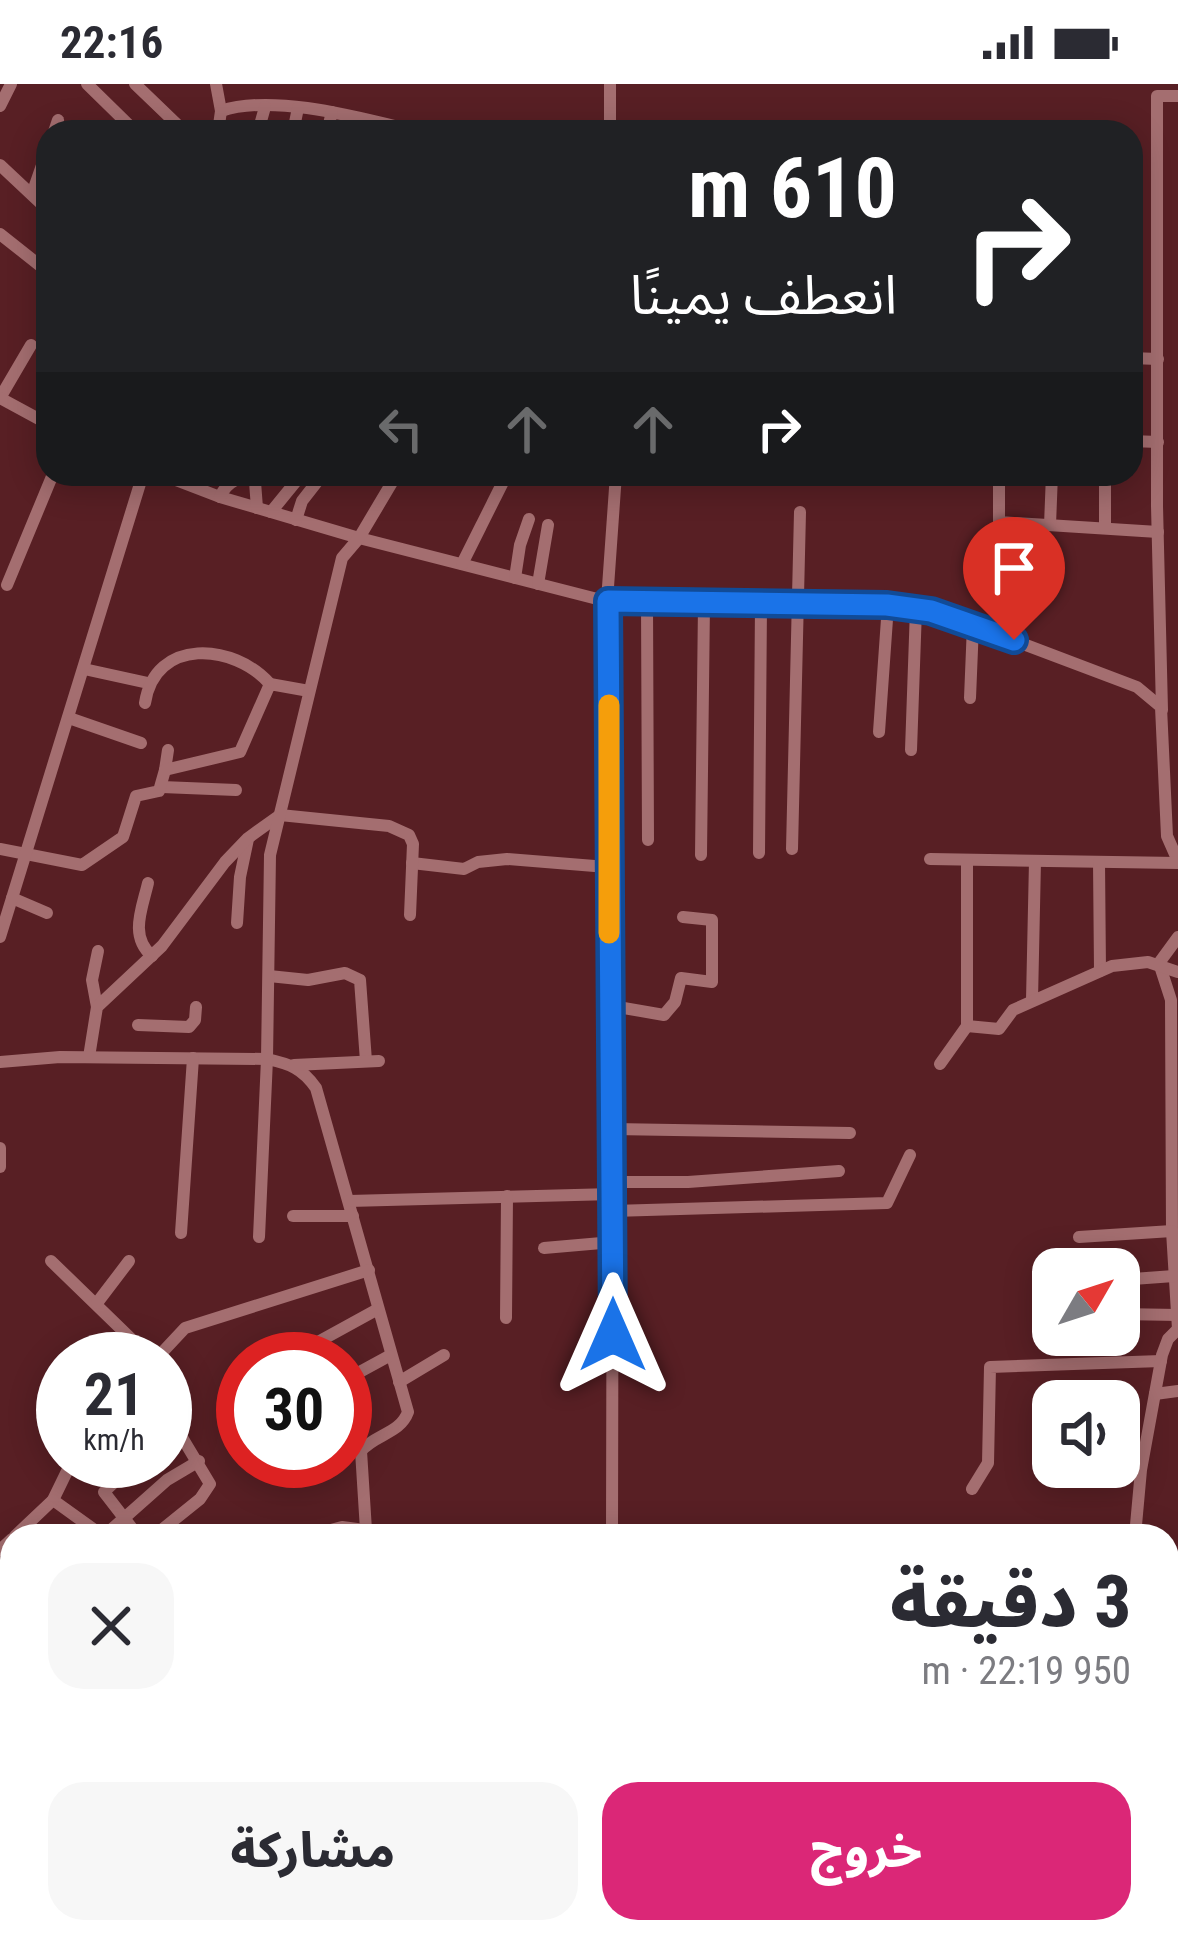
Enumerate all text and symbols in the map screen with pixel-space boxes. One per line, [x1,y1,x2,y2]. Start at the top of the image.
text: 22:16 [60,16,163,69]
text: 610 m [688,139,897,238]
icon: right [939,168,1095,324]
text: انعطف يمينًا [630,264,897,327]
icon: left [368,396,434,462]
icon: ahead [494,396,560,462]
icon: ahead [620,396,686,462]
icon: right [746,396,812,462]
pin [963,517,1065,640]
icon: arrive [981,535,1047,601]
north arrow [1032,1248,1140,1356]
map controls [1032,1248,1140,1488]
position arrow [550,1272,676,1398]
speed limit sign: 30 [216,1332,372,1488]
text: 21 [84,1359,144,1430]
button: sound [1032,1380,1140,1488]
text: km/h [83,1422,145,1457]
text: 3 دقيقة [890,1560,1131,1645]
button: close [48,1563,174,1689]
text: 950 m · 22:19 [921,1648,1131,1694]
button: مشاركة [48,1782,578,1920]
button: خروج [602,1782,1131,1920]

